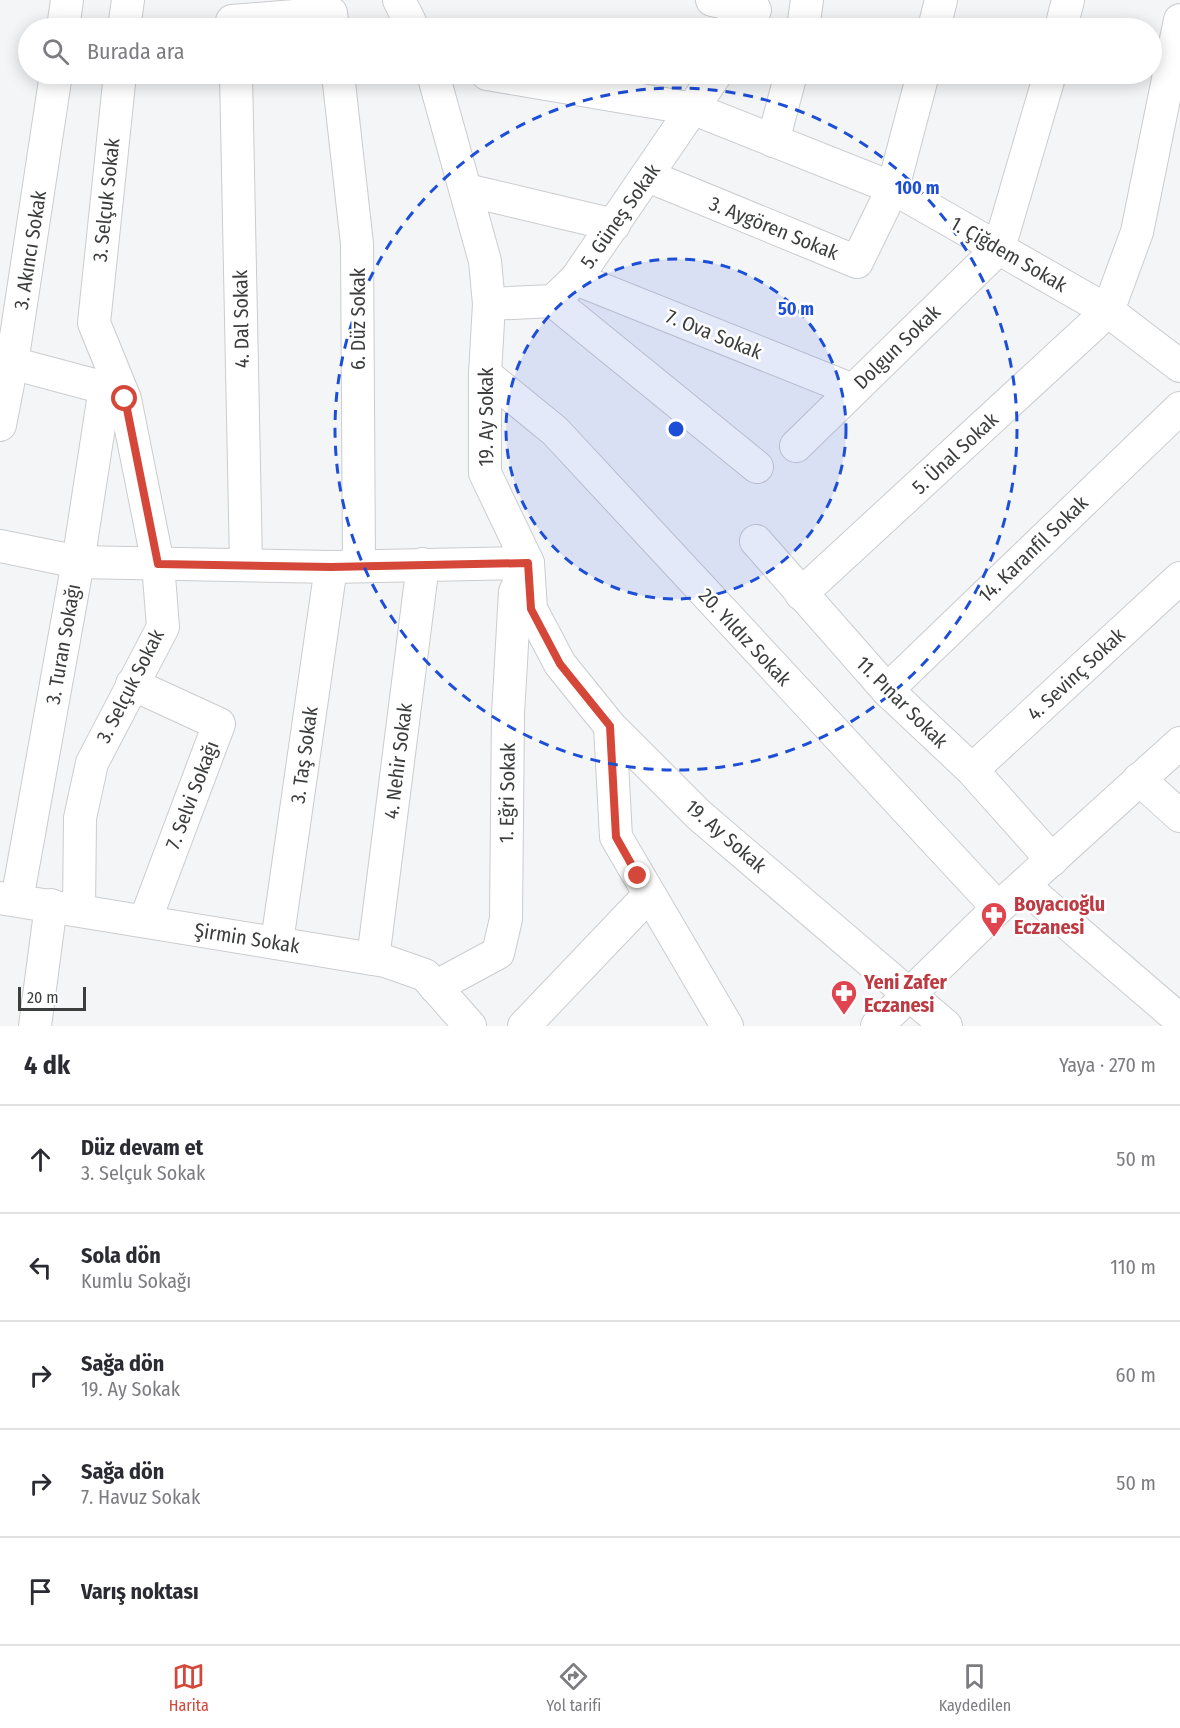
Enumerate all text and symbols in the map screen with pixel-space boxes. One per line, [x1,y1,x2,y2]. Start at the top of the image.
search box [18,18,1162,84]
icon: search [39,35,72,68]
text: Burada ara [87,38,185,65]
street label: 3. Selçuk Sokak [88,136,125,263]
street label: 5. Güneş Sokak [575,158,666,274]
text: 100 m [895,177,939,199]
street label: 3. Akıncı Sokak [9,188,51,311]
street label: 3. Aygören Sokak [706,191,843,265]
street label: 1. Çiğdem Sokak [946,211,1072,298]
street label: 6. Düz Sokak [346,267,370,370]
street label: 4. Dal Sokak [228,269,254,368]
text: 50 m [778,298,814,320]
street label: Dolgun Sokak [849,299,946,394]
street label: 7. Ova Sokak [663,304,766,364]
street label: 19. Ay Sokak [474,367,498,467]
route start [111,385,137,411]
street label: 5. Ünal Sokak [907,407,1003,499]
centre of rings [666,419,686,439]
street label: 14. Karanfil Sokak [973,490,1093,607]
street label: 3. Turan Sokağı [41,582,85,706]
street label: 20. Yıldız Sokak [694,583,797,691]
street label: 4. Sevinç Sokak [1022,622,1130,725]
street label: 3. Selçuk Sokak [91,625,169,747]
street label: 11. Pınar Sokak [851,651,953,753]
street label: 4. Nehir Sokak [379,701,417,820]
street label: 3. Taş Sokak [285,704,324,805]
street label: 7. Selvi Sokağı [160,737,224,853]
street label: 1. Eğri Sokak [494,742,520,843]
street label: 19. Ay Sokak [681,794,772,878]
route end [624,862,650,888]
place label: Boyacıoğlu Eczanesi [1014,892,1105,939]
pharmacy icon: Boyacıoğlu Eczanesi [979,900,1009,938]
street label: Şirmin Sokak [193,918,302,959]
place label: Yeni Zafer Eczanesi [863,970,948,1017]
pharmacy icon: Yeni Zafer Eczanesi [829,978,859,1016]
scale bar [18,984,86,1012]
text: 20 m [27,988,58,1007]
text: 4 dk [24,1050,70,1081]
text: Yaya · 270 m [1059,1053,1156,1077]
text: Düz devam et [81,1134,203,1161]
icon: ahead [24,1143,57,1176]
text: 50 m [1116,1147,1156,1171]
text: 3. Selçuk Sokak [81,1161,205,1185]
text: Sola dön [81,1242,161,1269]
icon: left [24,1251,57,1284]
text: 110 m [1110,1255,1156,1279]
text: Kumlu Sokağı [81,1269,191,1293]
text: Sağa dön [81,1350,164,1377]
icon: right [24,1359,57,1392]
text: 60 m [1116,1363,1156,1387]
text: 19. Ay Sokak [81,1377,180,1401]
text: Sağa dön [81,1458,164,1485]
icon: right [24,1467,57,1500]
text: 50 m [1116,1471,1156,1495]
text: 7. Havuz Sokak [81,1485,200,1509]
icon: arrive [24,1575,57,1608]
text: Varış noktası [81,1578,199,1605]
tab: Harita [169,1660,209,1715]
tab: Yol tarifi [546,1660,601,1715]
tab: Kaydedilen [939,1660,1011,1715]

